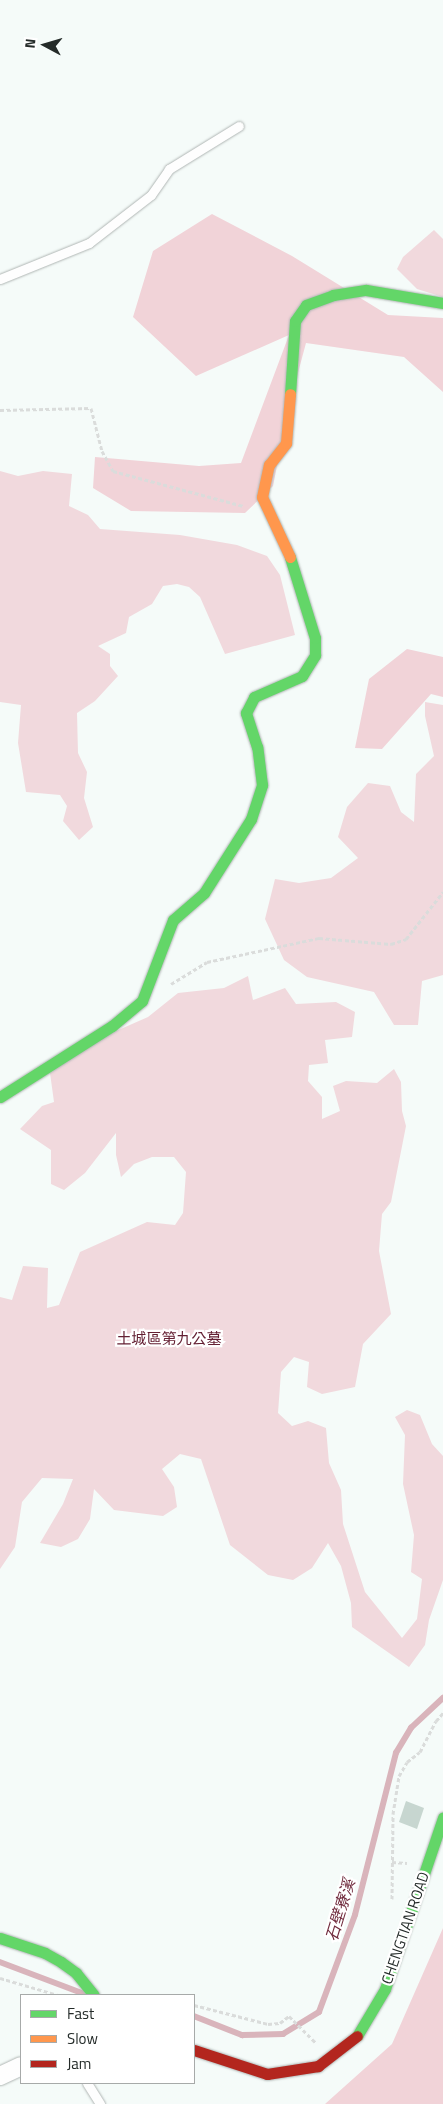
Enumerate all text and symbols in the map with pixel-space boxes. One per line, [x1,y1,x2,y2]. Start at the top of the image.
north arrow [20,20,70,70]
text: N [19,37,41,49]
park label: 土城區第九公墓 [117,1330,221,1348]
street label: CHENGTIAN ROAD [377,1870,433,1986]
water label: 石壁寮溪 [321,1877,359,1943]
legend [20,1994,195,2084]
text: Fast [67,2002,94,2025]
text: Slow [67,2027,98,2050]
text: Jam [67,2052,91,2075]

